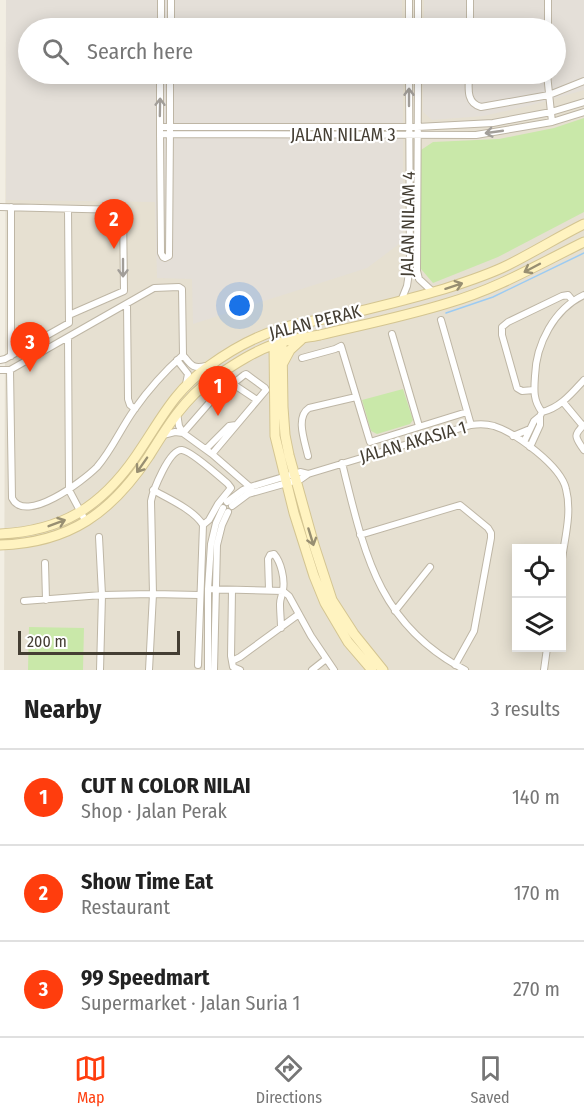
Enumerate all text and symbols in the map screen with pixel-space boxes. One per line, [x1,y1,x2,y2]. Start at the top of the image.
search box [18,18,566,84]
icon: search [39,35,72,68]
text: Search here [87,38,193,65]
one-way arrow [403,87,415,107]
one-way arrow [154,97,166,117]
street label: JALAN NILAM 3 [290,124,396,146]
one-way arrow [485,127,505,138]
street label: JALAN NILAM 4 [396,171,420,277]
pin: 2 [94,200,134,249]
one-way arrow [117,258,129,278]
one-way arrow [523,263,541,275]
one-way arrow [444,279,463,290]
your location [225,291,254,320]
street label: JALAN PERAK [267,300,364,344]
pin: 3 [10,322,50,372]
pin: 1 [198,366,238,416]
street label: JALAN AKASIA 1 [357,416,469,468]
one-way arrow [136,456,148,473]
one-way arrow [47,517,66,528]
one-way arrow [306,527,317,546]
map controls [512,544,566,652]
button: locate [512,544,566,598]
button: layers [512,598,566,652]
scale bar [18,628,180,656]
text: 200 m [27,632,67,651]
text: Nearby [24,694,101,725]
text: 3 results [491,697,560,721]
text: CUT N COLOR NILAI [81,772,251,799]
text: 1 [39,785,48,809]
text: 140 m [512,785,560,809]
text: Shop · Jalan Perak [81,799,227,823]
text: Show Time Eat [81,868,213,895]
text: 2 [39,881,48,905]
text: 170 m [514,881,560,905]
text: Restaurant [81,895,170,919]
text: 99 Speedmart [81,964,210,991]
text: 3 [39,977,48,1001]
text: 270 m [513,977,560,1001]
text: Supermarket · Jalan Suria 1 [81,991,300,1015]
tab: Map [74,1052,107,1107]
tab: Directions [256,1052,322,1107]
tab: Saved [471,1052,510,1107]

